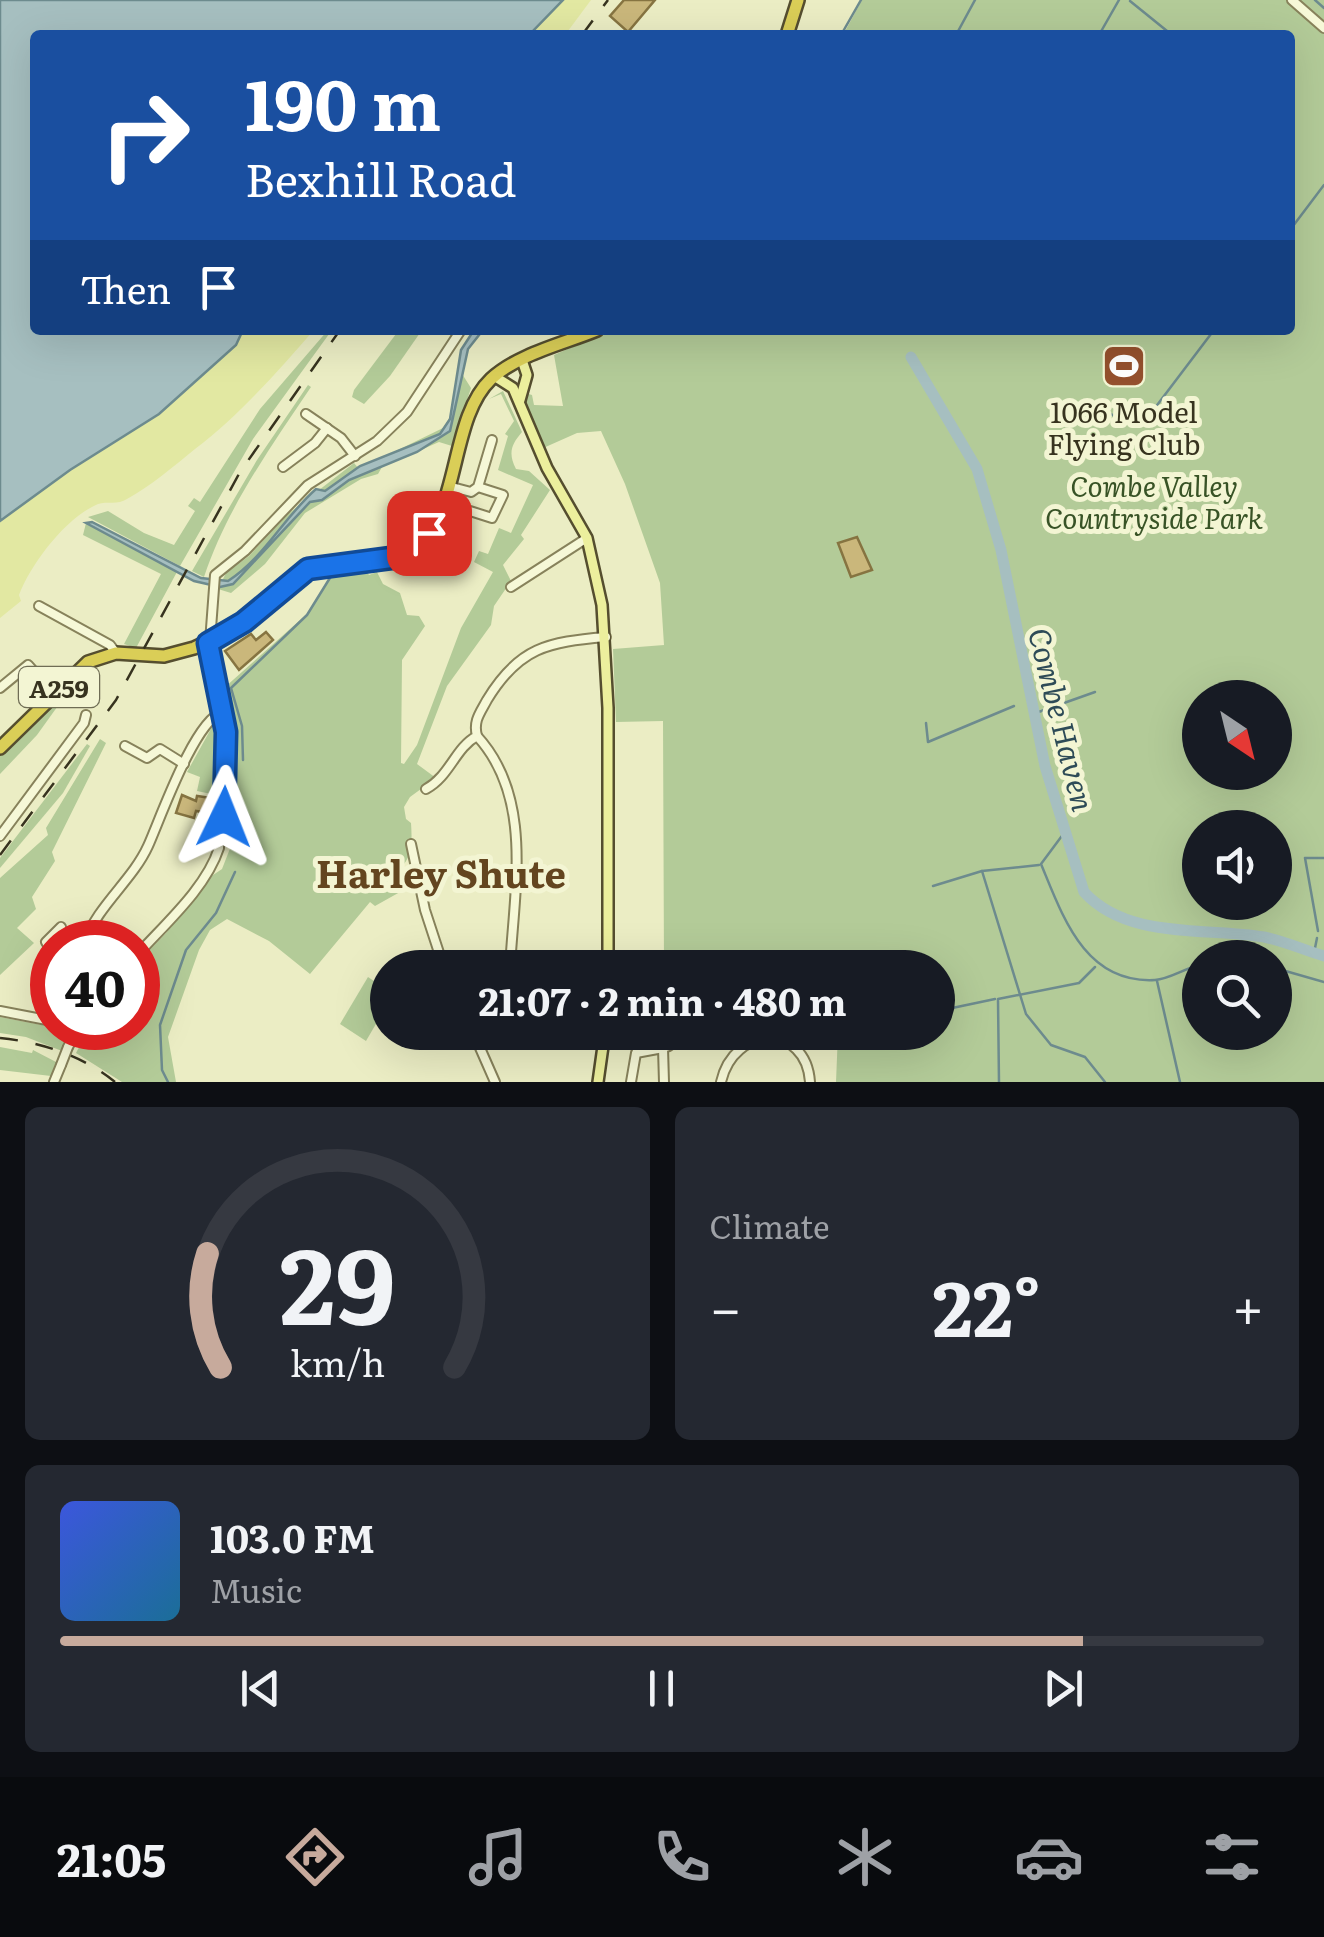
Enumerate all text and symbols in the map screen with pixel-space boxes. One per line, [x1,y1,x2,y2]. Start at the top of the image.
text: 190 m [245,49,441,153]
icon: right [80,70,210,200]
text: Bexhill Road [245,144,517,211]
text: Then [80,259,171,316]
icon: arrive [191,260,246,315]
sports icon: 1066 Model Flying Club [1101,343,1147,389]
place label: 1066 Model Flying Club [1048,390,1200,464]
park label: Combe Valley Countryside Park [1045,464,1264,538]
pin [387,491,472,576]
icon: arrive [402,506,457,561]
water label: Combe Haven [1019,623,1107,815]
road number: A259 [19,667,99,707]
north arrow [1182,680,1292,790]
map controls [1182,680,1292,1050]
position arrow [172,765,276,869]
button: sound [1182,810,1292,920]
district label: Harley Shute [316,843,566,900]
speed limit sign: 40 [30,920,160,1050]
button: search [1182,940,1292,1050]
text: 21:07 · 2 min · 480 m [478,971,847,1028]
text: Climate [710,1201,830,1249]
text: 29 [279,1203,395,1357]
text: 22° [933,1249,1041,1360]
text: − [710,1264,742,1346]
text: + [1232,1264,1264,1346]
text: km/h [290,1335,385,1388]
text: 103.0 FM [210,1508,375,1565]
text: Music [210,1565,302,1613]
icon: previous [233,1661,288,1716]
icon: pause [634,1661,689,1716]
icon: next [1036,1661,1091,1716]
icon: directions [280,1822,350,1892]
icon: music [463,1822,533,1892]
icon: phone [647,1822,717,1892]
icon: climate [830,1822,900,1892]
icon: car [1014,1822,1084,1892]
icon: filters [1197,1822,1267,1892]
text: 21:05 [57,1824,166,1891]

